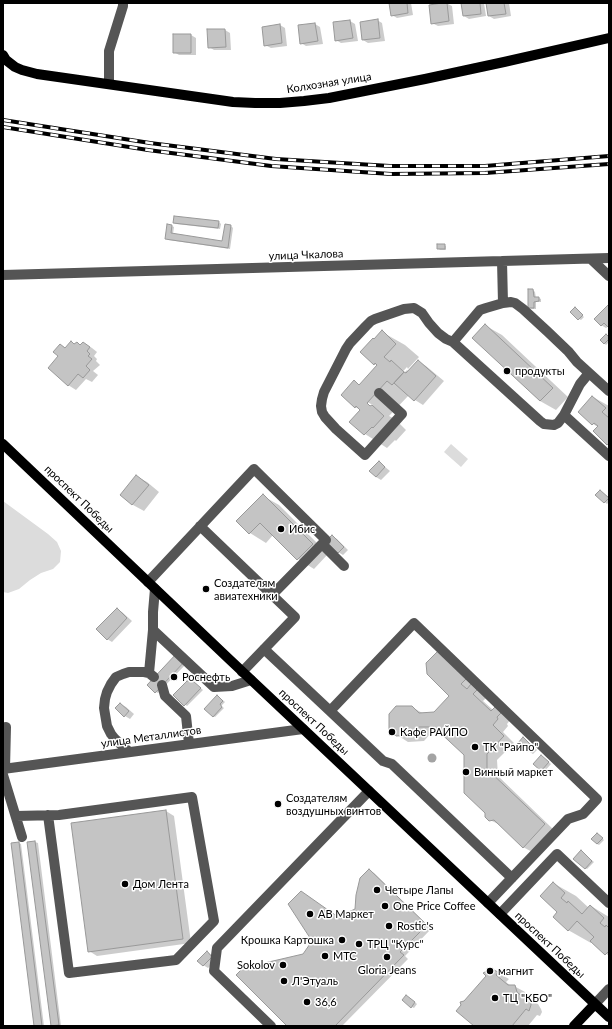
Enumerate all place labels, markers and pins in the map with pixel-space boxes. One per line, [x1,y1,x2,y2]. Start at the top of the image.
place label: продукты [515,364,565,378]
marker: продукты [502,366,512,376]
place label: Ибис [289,522,315,536]
marker: Ибис [276,524,286,534]
place label: Создателям авиатехники [214,576,278,602]
marker: Создателям авиатехники [201,584,211,594]
place label: Роснефть [182,670,230,684]
marker: Роснефть [169,672,179,682]
place label: Кафе РАЙПО [400,725,468,739]
marker: Кафе РАЙПО [387,727,397,737]
place label: ТК "Райпо" [483,740,538,754]
marker: ТК "Райпо" [470,742,480,752]
place label: Винный маркет [474,765,553,779]
marker: Винный маркет [461,767,471,777]
place label: Создателям воздушных винтов [286,791,381,817]
marker: Создателям воздушных винтов [273,799,283,809]
place label: Дом Лента [133,877,189,891]
marker: Дом Лента [120,879,130,889]
place label: Четыре Лапы [385,883,454,897]
marker: Четыре Лапы [372,885,382,895]
place label: One Price Coffee [393,899,475,913]
marker: One Price Coffee [380,901,390,911]
place label: АВ Маркет [318,907,374,921]
marker: АВ Маркет [305,909,315,919]
place label: Rostic's [397,919,433,933]
marker: Rostic's [384,921,394,931]
place label: Крошка Картошка [241,933,334,947]
marker: Крошка Картошка [337,935,347,945]
place label: ТРЦ "Курс" [367,937,424,951]
marker: ТРЦ "Курс" [354,939,364,949]
place label: МТС [333,949,357,963]
marker: МТС [320,951,330,961]
marker: Gloria Jeans [382,952,392,962]
place label: Sokolov [237,958,275,972]
marker: Sokolov [278,960,288,970]
place label: Gloria Jeans [358,963,416,977]
place label: магнит [498,964,534,978]
marker: магнит [485,966,495,976]
place label: Л'Этуаль [292,974,338,988]
marker: Л'Этуаль [279,976,289,986]
place label: ТЦ "КБО" [503,991,552,1005]
marker: ТЦ "КБО" [490,993,500,1003]
place label: 36,6 [315,995,337,1009]
marker: 36,6 [302,997,312,1007]

